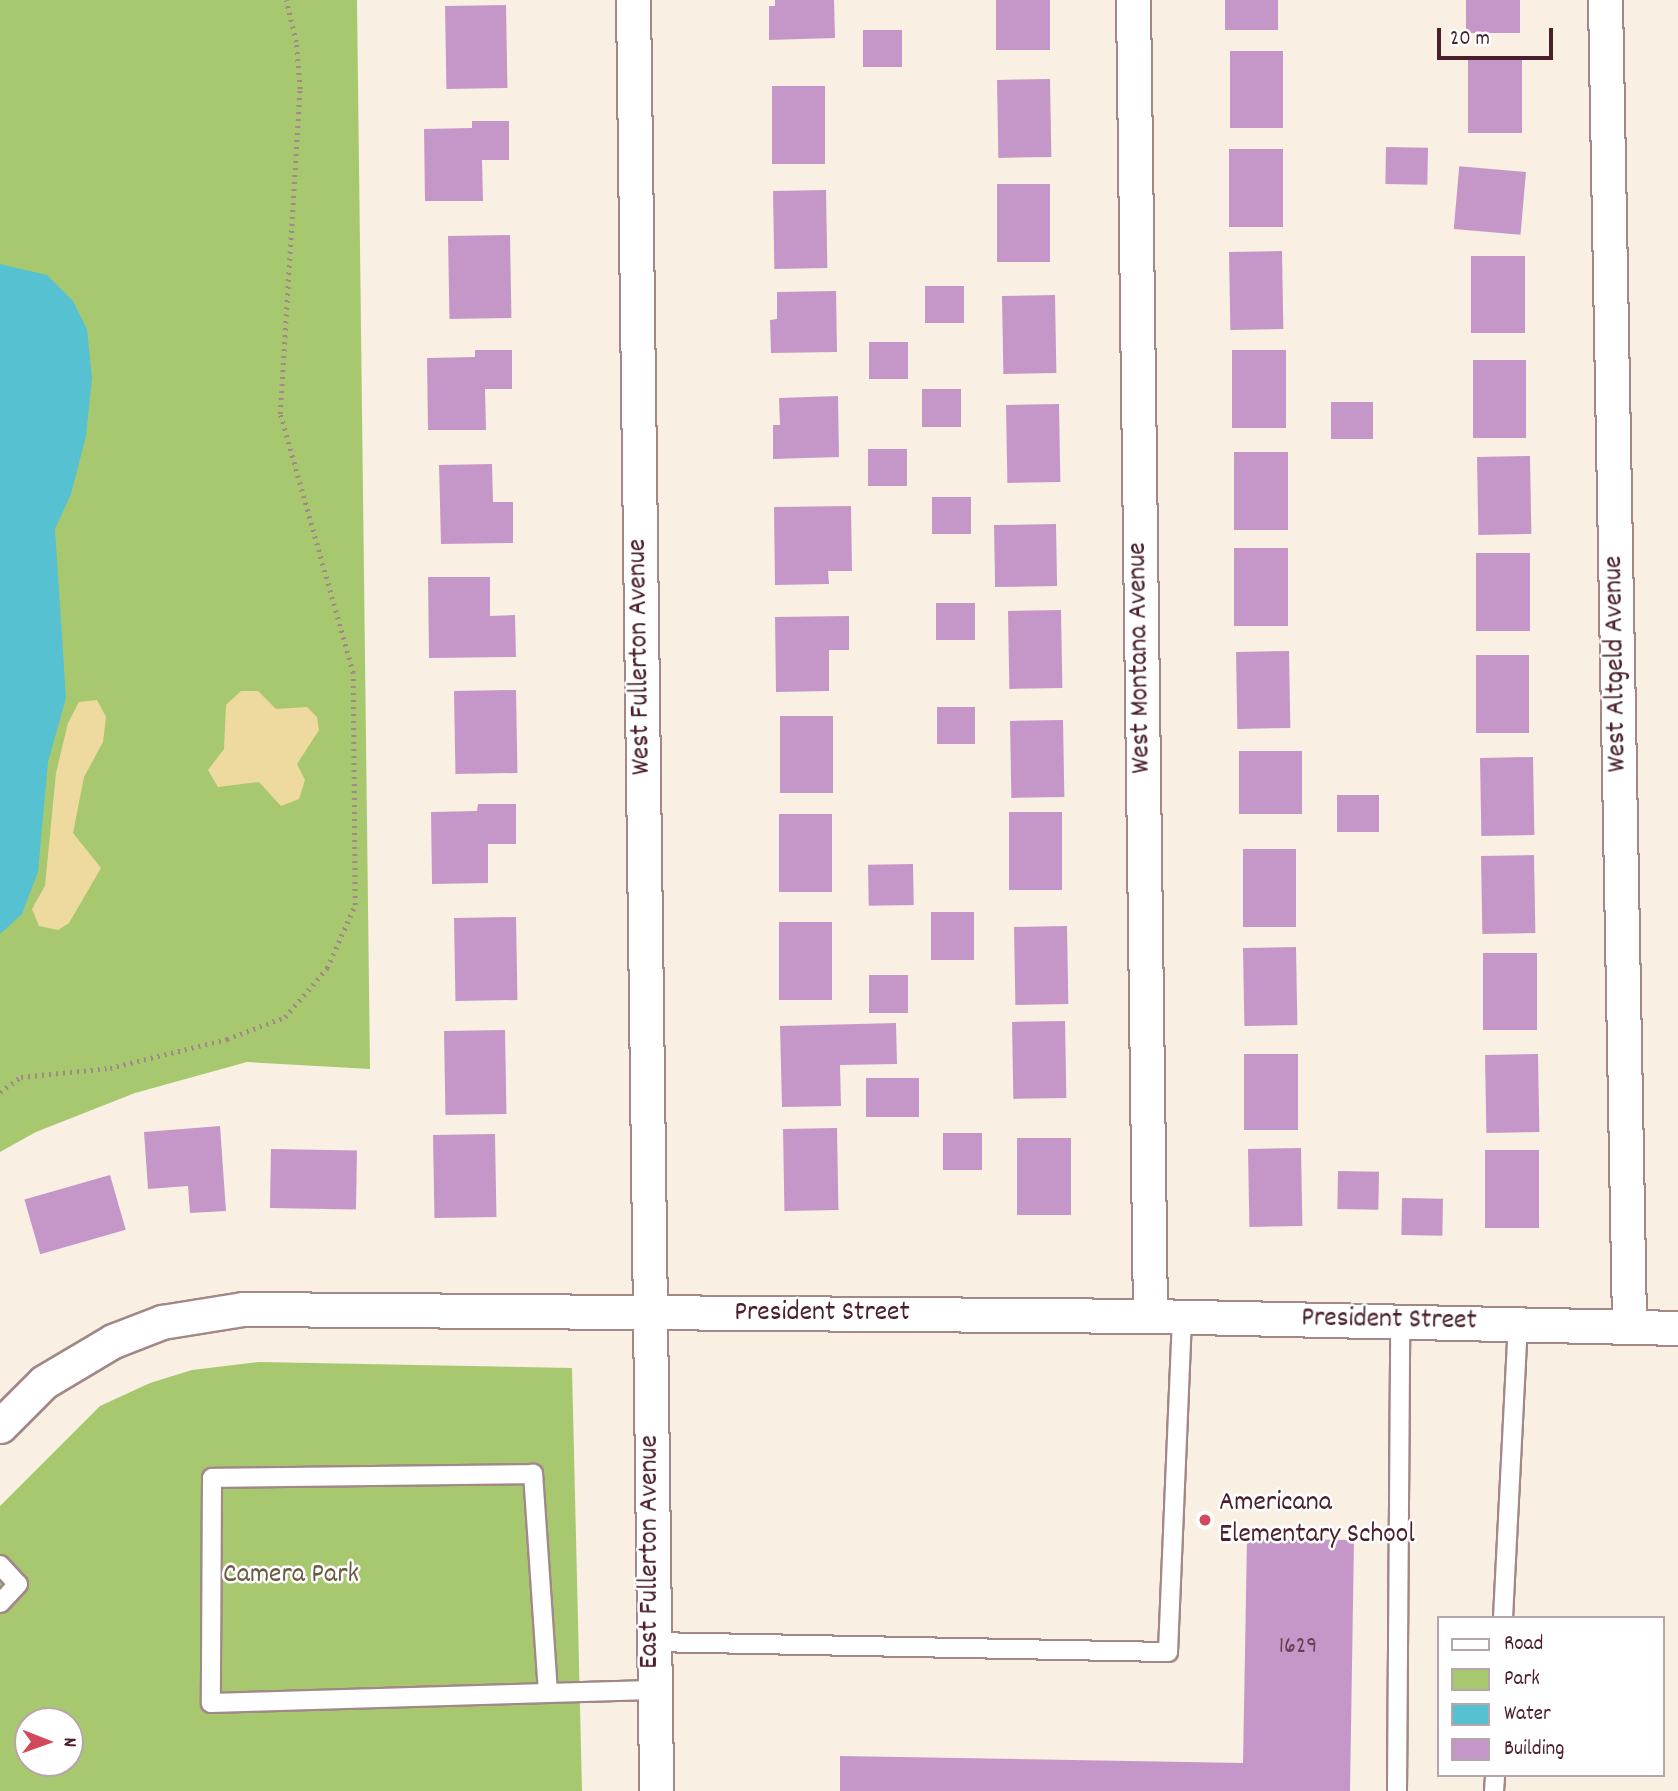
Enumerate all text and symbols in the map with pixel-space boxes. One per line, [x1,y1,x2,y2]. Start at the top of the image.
scale bar [1440,14,1556,58]
text: 20 m [1450,25,1490,55]
street label: West Fullerton Avenue [622,539,660,775]
street label: West Montana Avenue [1122,542,1160,774]
street label: West Altgeld Avenue [1598,555,1636,773]
street label: President Street [734,1297,910,1331]
street label: President Street [1301,1303,1477,1339]
street label: East Fullerton Avenue [634,1435,668,1669]
place label: Americana Elementary School [1219,1487,1415,1553]
marker: Americana Elementary School [1197,1512,1213,1528]
park label: Camera Park [223,1559,359,1593]
legend [1436,1616,1664,1777]
text: Road [1504,1630,1543,1660]
house number: 1629 [1279,1634,1317,1662]
text: Park [1504,1665,1540,1695]
text: Water [1504,1700,1551,1730]
north arrow [14,1707,84,1777]
text: Building [1504,1735,1564,1765]
text: N [55,1737,82,1747]

